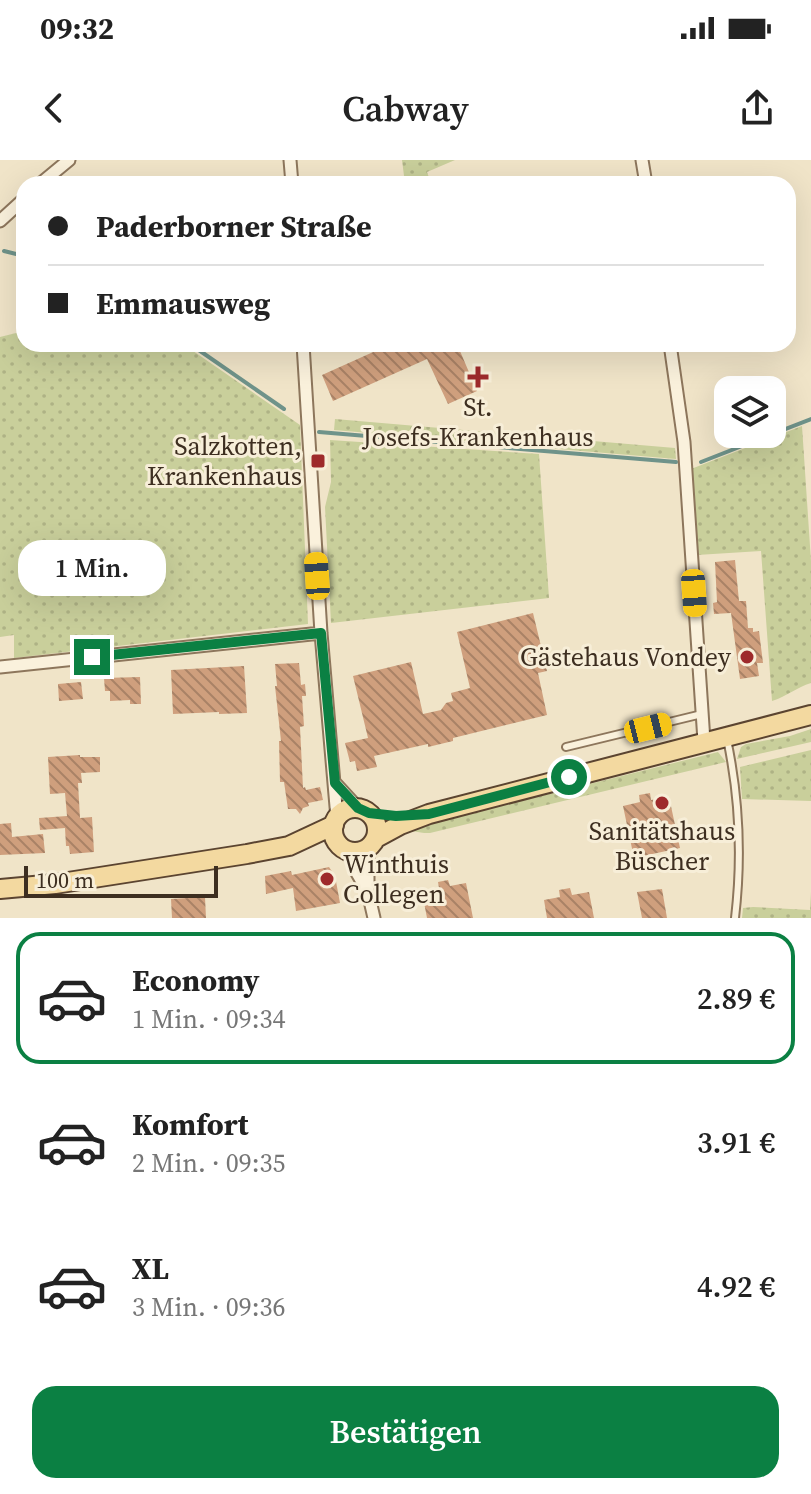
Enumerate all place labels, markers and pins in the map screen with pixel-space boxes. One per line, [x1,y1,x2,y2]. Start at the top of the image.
marker: St. Josefs-Krankenhaus [467,366,489,388]
place label: St. Josefs-Krankenhaus [361,389,594,455]
place label: Salzkotten, Krankenhaus [147,428,302,494]
marker: Salzkotten, Krankenhaus [309,452,327,470]
place label: Gästehaus Vondey [520,639,732,675]
marker: Gästehaus Vondey [738,648,756,666]
marker: Sanitätshaus Büscher [653,794,671,812]
place label: Sanitätshaus Büscher [589,813,735,879]
place label: Winthuis Collegen [343,846,449,912]
marker: Winthuis Collegen [318,870,336,888]

